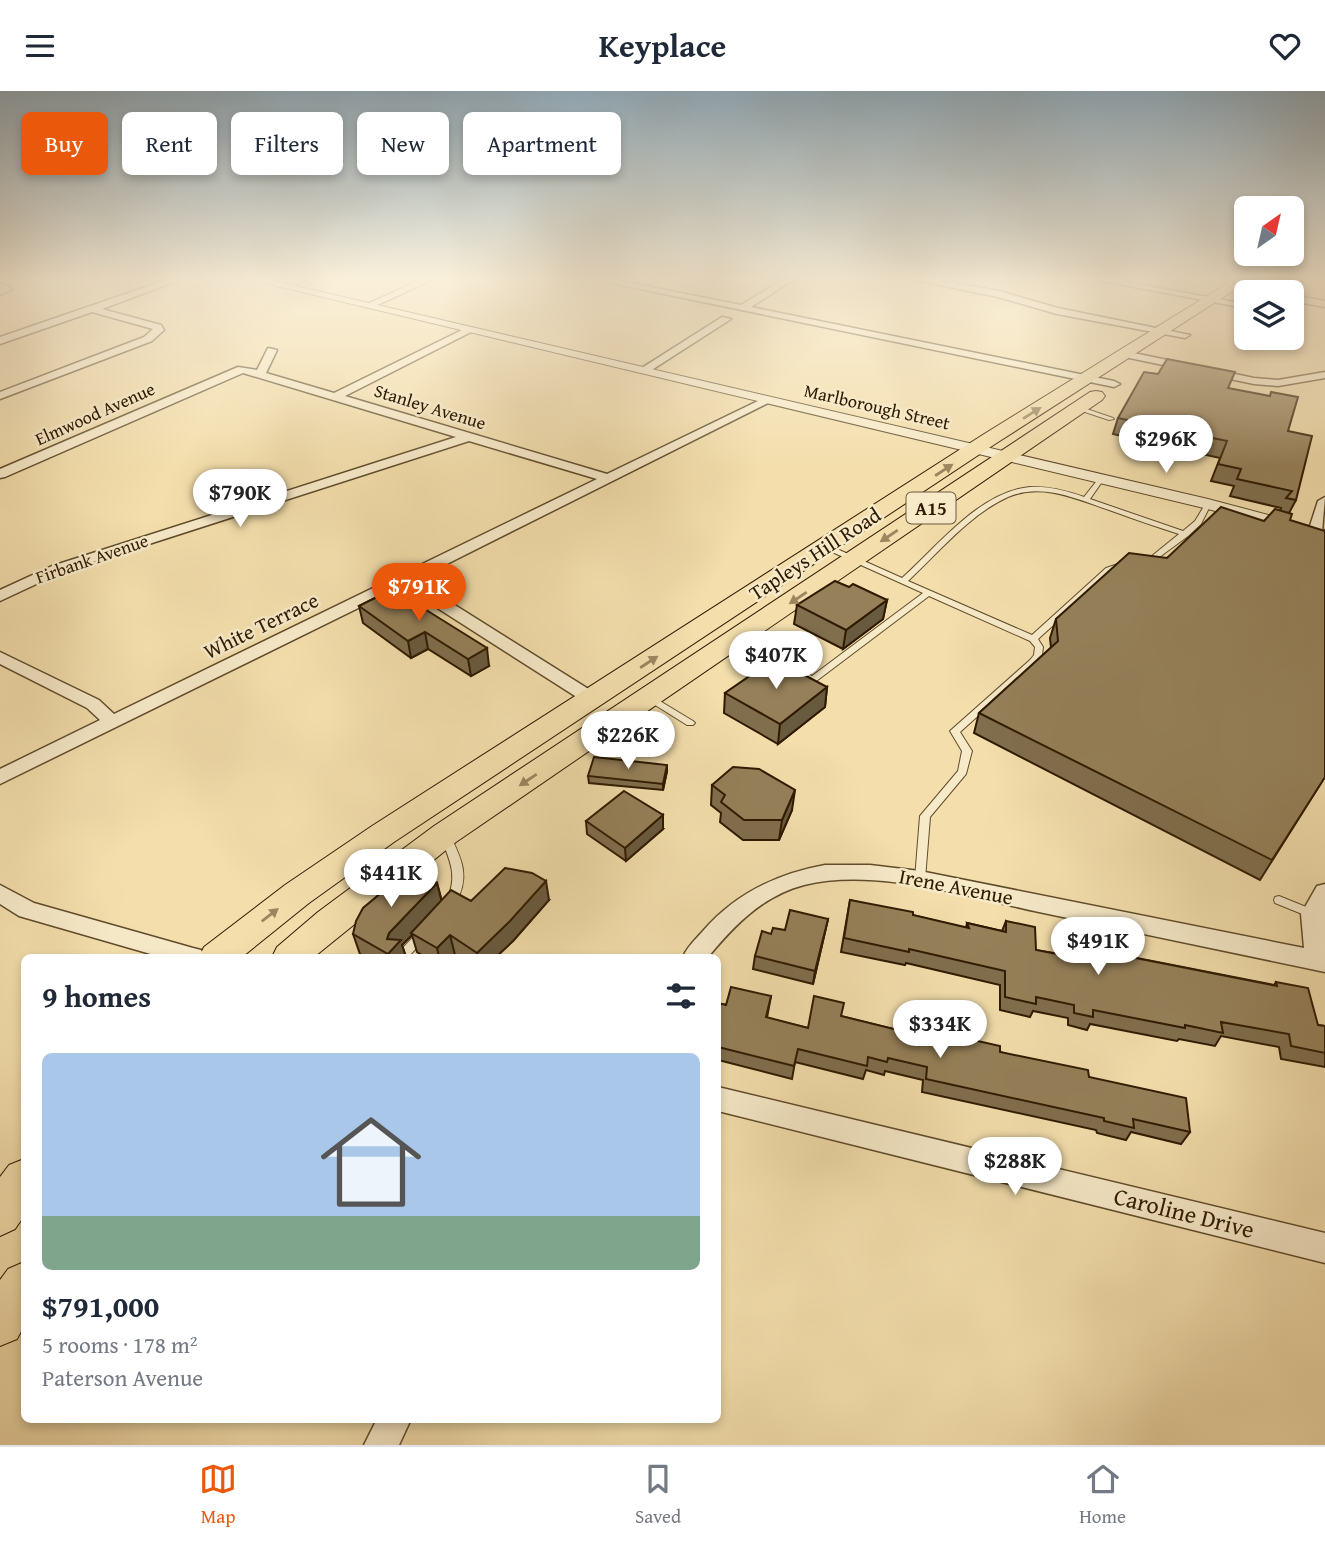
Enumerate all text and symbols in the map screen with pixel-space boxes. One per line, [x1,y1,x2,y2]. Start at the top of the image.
text: Keyplace [599,22,726,69]
icon: menu [21,27,59,65]
icon: heart [1266,27,1304,65]
chip: Buy [21,112,108,175]
chip: Rent [122,112,217,175]
chip: Filters [231,112,343,175]
chip: New [357,112,449,175]
chip: Apartment [463,112,621,175]
north arrow [1234,196,1304,266]
map controls [1234,196,1304,350]
button: layers [1234,280,1304,350]
street label: Elmwood Avenue [31,375,159,452]
street label: Stanley Avenue [371,377,489,436]
street label: Marlborough Street [802,377,953,437]
one-way arrow [1022,407,1041,420]
pin: $296K [1117,415,1215,475]
text: $296K [1135,421,1197,454]
one-way arrow [934,463,954,476]
pin: $790K [191,469,289,529]
text: $790K [209,475,271,508]
road number: A15 [906,493,956,523]
street label: Tapleys Hill Road [743,499,887,608]
street label: Firbank Avenue [32,527,152,590]
one-way arrow [880,529,898,543]
pin: $791K [370,563,468,623]
text: $791K [388,569,450,602]
street label: White Terrace [198,584,324,667]
one-way arrow [789,591,808,604]
pin: $407K [727,631,825,691]
text: $407K [745,637,807,670]
one-way arrow [639,656,658,669]
pin: $226K [579,711,677,771]
text: $226K [597,717,659,750]
one-way arrow [519,773,538,786]
pin: $441K [342,849,440,909]
text: $441K [360,855,422,888]
street label: Irene Avenue [896,860,1016,913]
one-way arrow [262,908,279,923]
pin: $491K [1049,917,1147,977]
text: $491K [1067,923,1129,956]
text: 9 homes [42,974,151,1018]
icon: filters [662,977,700,1015]
pin: $334K [891,1000,989,1060]
text: $334K [909,1006,971,1039]
icon: home [308,1099,434,1225]
pin: $288K [966,1137,1064,1197]
text: $288K [984,1143,1046,1176]
street label: Caroline Drive [1110,1178,1258,1247]
text: $791,000 [42,1284,159,1328]
text: 5 rooms · 178 m² [42,1328,197,1361]
text: Paterson Avenue [42,1361,203,1394]
tab: Map [199,1460,237,1530]
tab: Saved [635,1460,681,1530]
tab: Home [1079,1460,1126,1530]

